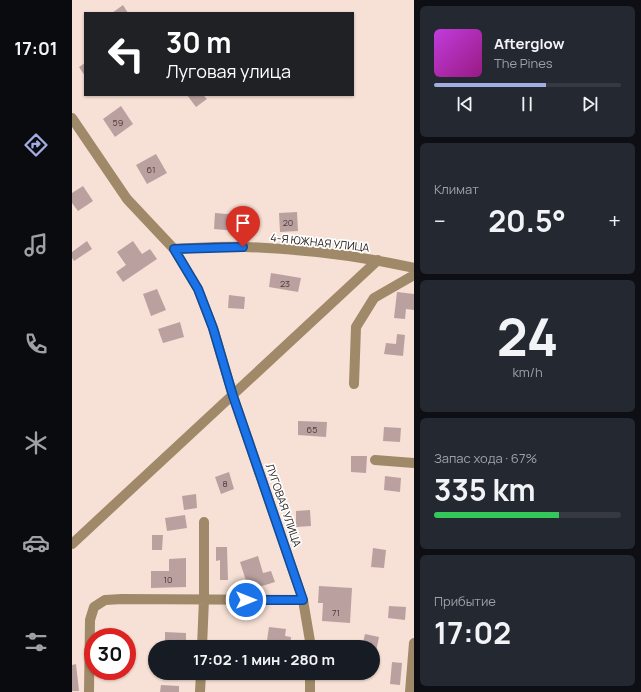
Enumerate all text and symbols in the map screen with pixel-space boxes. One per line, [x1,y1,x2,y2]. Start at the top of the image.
text: 30 m [166,23,231,61]
icon: left [100,28,152,80]
text: Afterglow [494,33,565,54]
text: 17:01 [14,36,58,60]
text: The Pines [494,54,553,72]
text: Луговая улица [166,59,291,83]
icon: previous [454,93,476,115]
icon: pause [516,93,538,115]
icon: next [579,93,601,115]
house number: 59 [113,116,123,129]
icon: directions [22,131,50,159]
house number: 61 [147,163,155,176]
text: Климат [434,180,479,198]
text: 20.5° [488,200,566,241]
pin [226,206,260,247]
text: − [434,206,446,236]
text: + [608,206,621,236]
icon: arrive [232,212,254,234]
house number: 20 [283,216,293,229]
street label: 4-Я ЮЖНАЯ УЛИЦА [270,229,370,255]
icon: music [22,231,50,259]
house number: 23 [280,277,290,290]
text: 24 [497,301,558,372]
icon: phone [22,330,50,358]
text: km/h [512,363,543,381]
house number: 65 [307,423,317,436]
icon: climate [22,429,50,457]
text: Запас хода · 67% [434,449,537,467]
street label: ЛУГОВАЯ УЛИЦА [263,461,305,549]
text: 335 km [434,469,536,510]
house number: 8 [222,477,228,490]
icon: car [22,529,50,557]
house number: 10 [164,573,173,586]
position arrow [225,579,267,621]
text: Прибытие [434,592,496,610]
house number: 71 [332,606,340,619]
text: 17:02 [434,612,511,653]
icon: filters [22,628,50,656]
speed limit sign: 30 [84,628,136,680]
text: 17:02 · 1 мин · 280 m [193,649,335,670]

